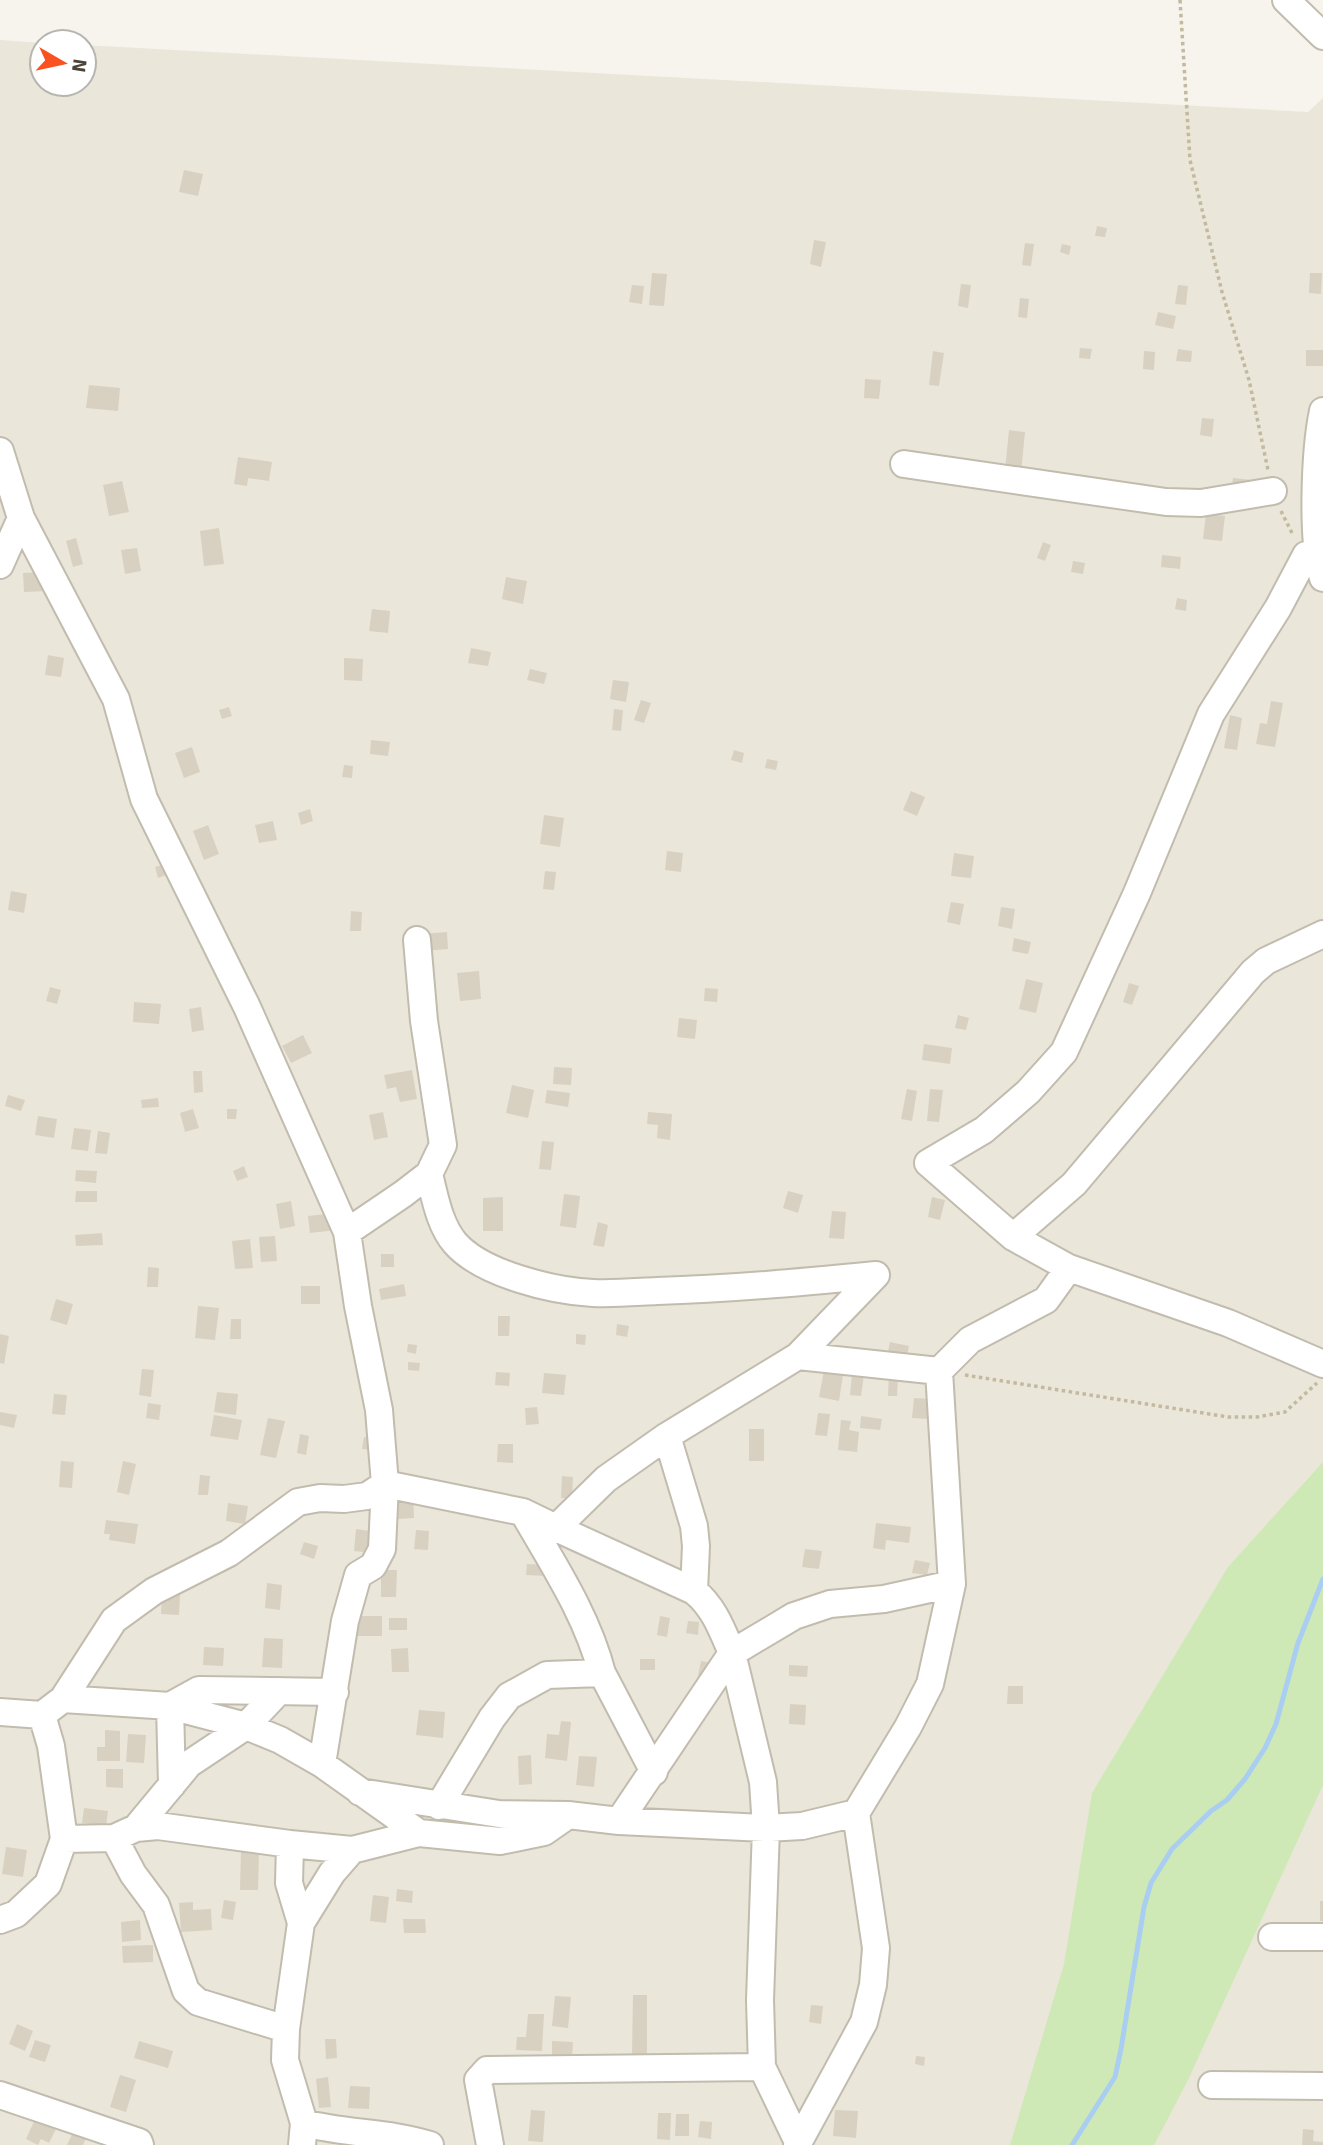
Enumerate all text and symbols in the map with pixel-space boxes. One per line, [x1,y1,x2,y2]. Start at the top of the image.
north arrow [28,28,98,98]
text: N [66,57,92,74]

